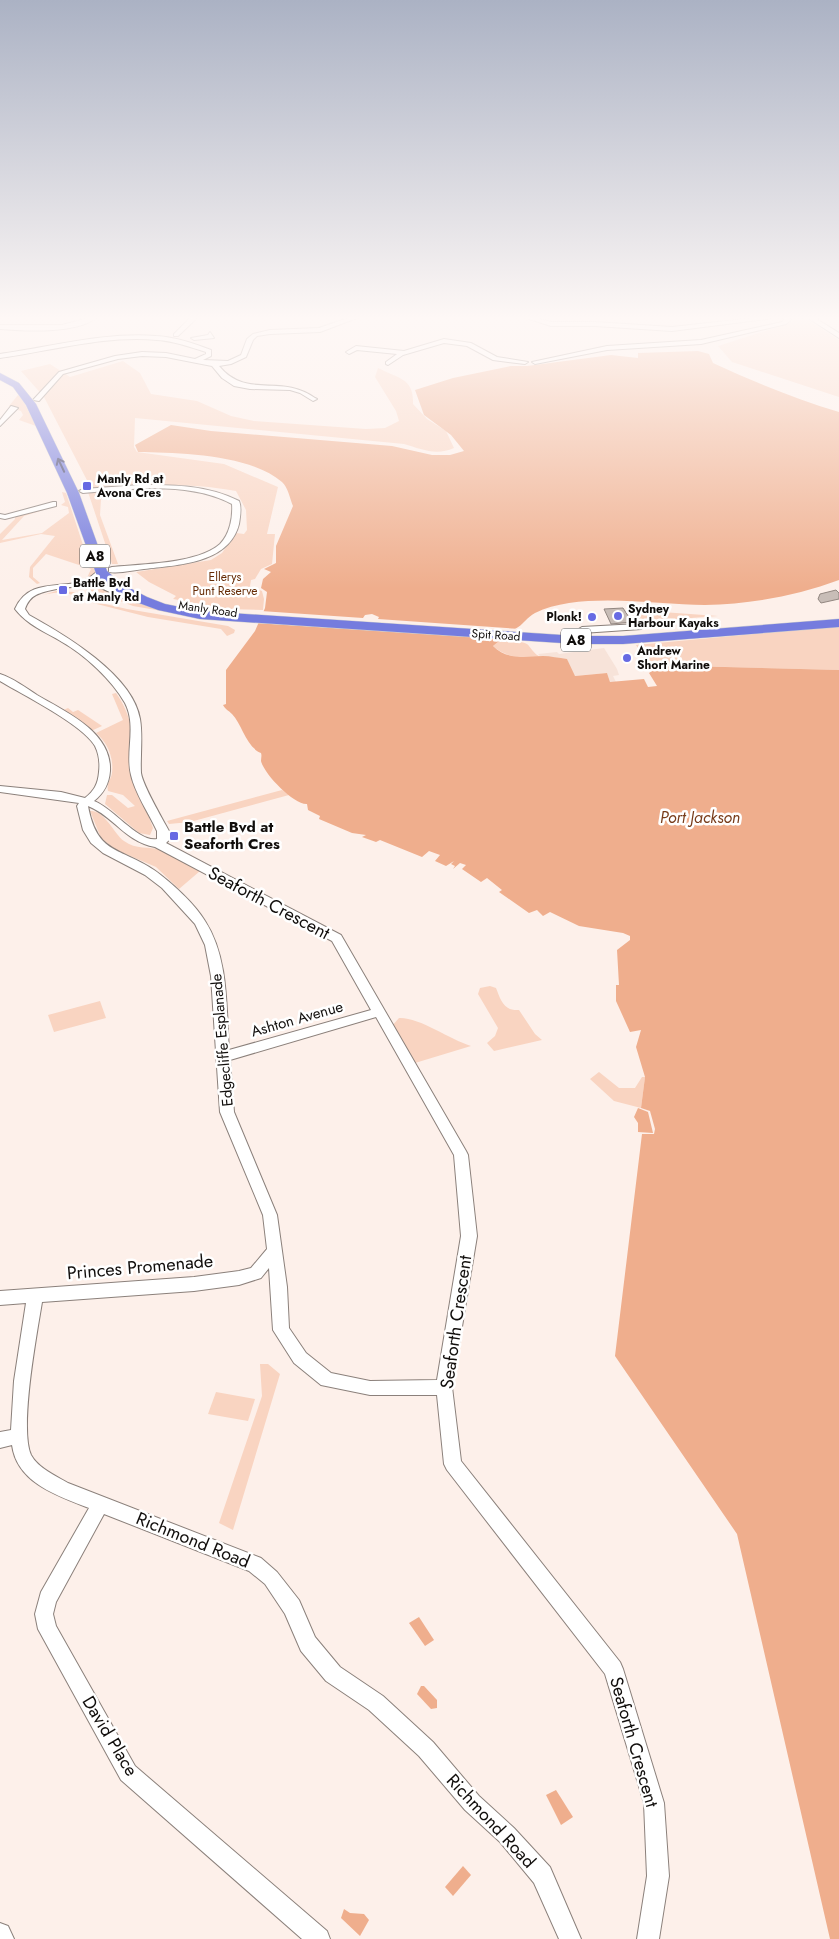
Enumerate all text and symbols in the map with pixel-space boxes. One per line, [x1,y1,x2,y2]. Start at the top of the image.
one-way arrow [55,458,65,473]
place label: Manly Rd at Avona Cres [96,470,163,502]
marker: Manly Rd at Avona Cres [81,480,93,492]
road number: A8 [80,544,110,568]
park label: Ellerys Punt Reserve [192,568,258,600]
place label: Battle Bvd at Manly Rd [73,574,139,606]
marker: Battle Bvd at Manly Rd [57,584,69,596]
street label: Manly Road [177,596,239,622]
place label: Sydney Harbour Kayaks [628,600,719,632]
place label: Plonk! [546,608,582,626]
marker: Sydney Harbour Kayaks [612,610,624,622]
marker: Plonk! [586,611,598,623]
street label: Spit Road [471,624,521,646]
road number: A8 [561,628,591,652]
place label: Andrew Short Marine [636,642,710,674]
marker: Andrew Short Marine [621,652,633,664]
water label: Port Jackson [660,806,740,829]
place label: Battle Bvd at Seaforth Cres [184,816,280,855]
marker: Battle Bvd at Seaforth Cres [168,830,180,842]
street label: Seaforth Crescent [204,860,335,946]
street label: Edgecliffe Esplanade [205,972,239,1107]
street label: Ashton Avenue [248,995,346,1043]
street label: Princes Promenade [66,1248,214,1286]
street label: Seaforth Crescent [434,1253,478,1390]
street label: Richmond Road [132,1505,254,1575]
street label: Seaforth Crescent [603,1674,665,1811]
street label: David Place [76,1691,144,1781]
street label: Richmond Road [440,1768,542,1874]

